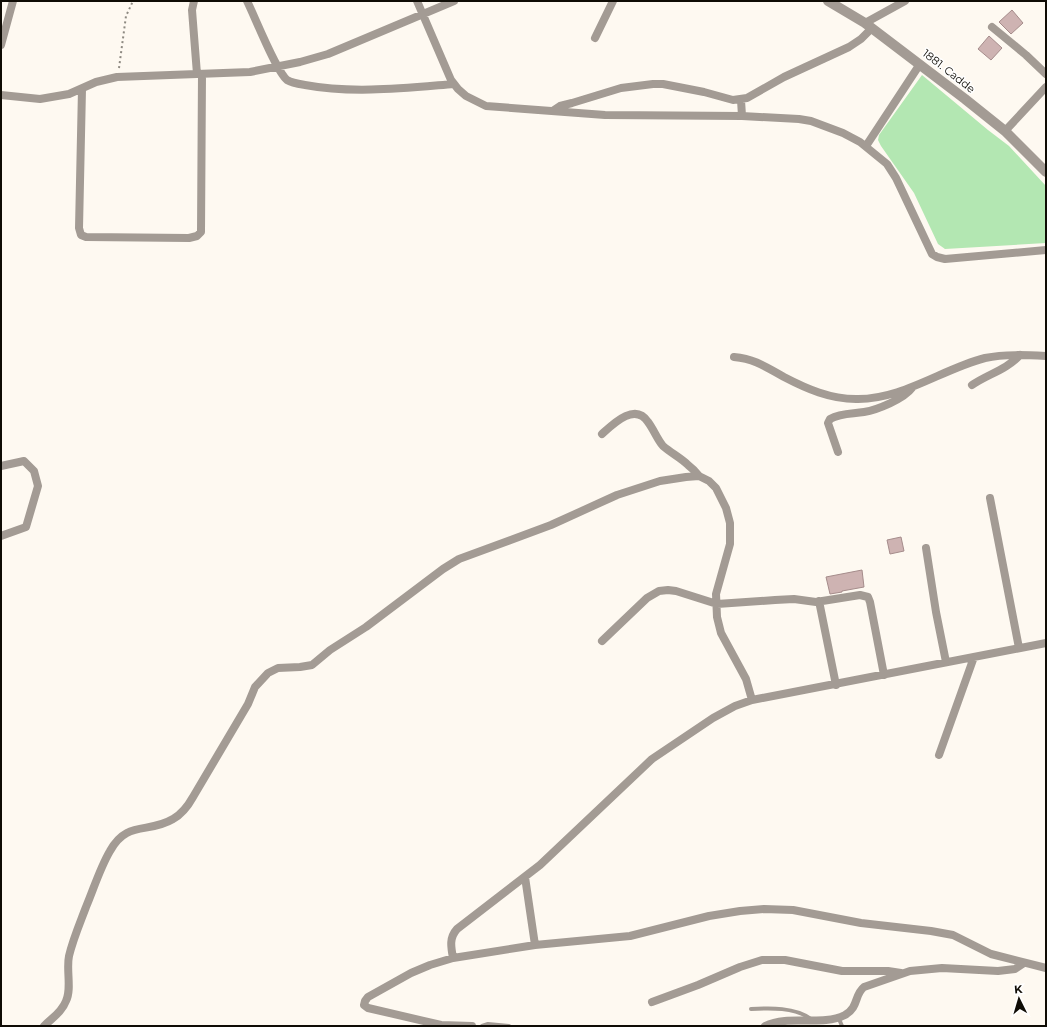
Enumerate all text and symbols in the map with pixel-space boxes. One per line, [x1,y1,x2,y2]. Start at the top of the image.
street label: 1881. Cadde [920,46,978,96]
north arrow [999,979,1039,1019]
text: K [1013,982,1024,996]

